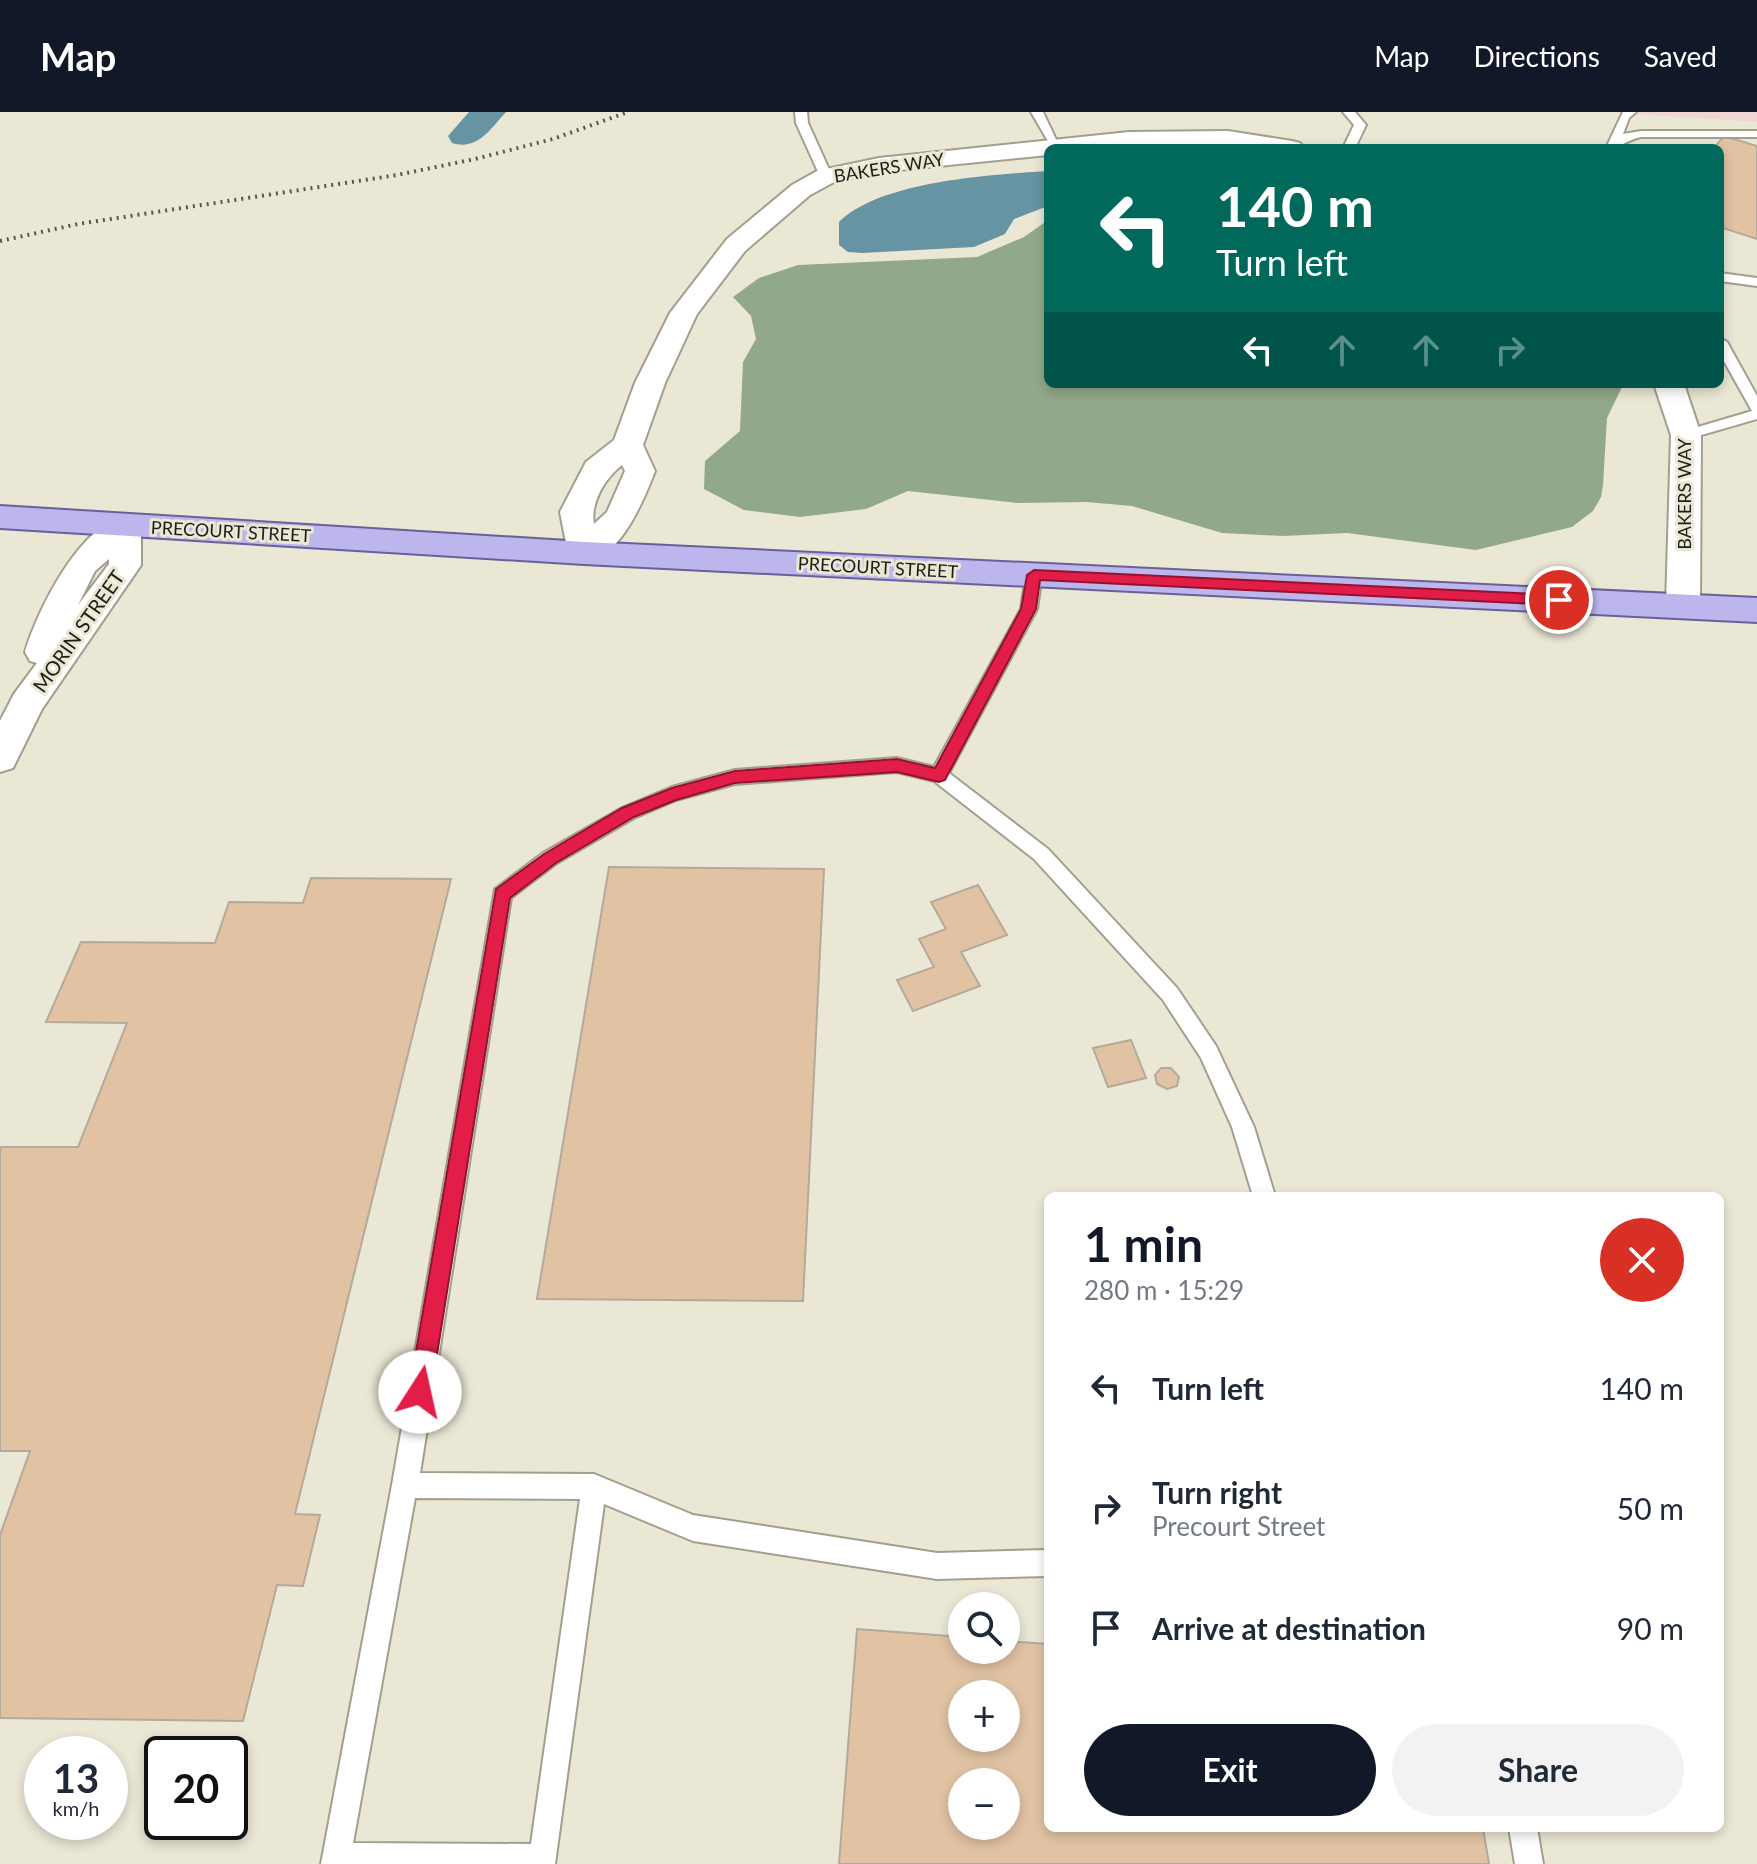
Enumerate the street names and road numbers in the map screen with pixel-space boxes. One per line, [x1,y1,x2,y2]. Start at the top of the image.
street label: BAKERS WAY [832,147,946,187]
street label: BAKERS WAY [1673,438,1695,550]
street label: PRECOURT STREET [150,516,312,546]
street label: PRECOURT STREET [797,552,959,582]
street label: MORIN STREET [27,565,129,697]

